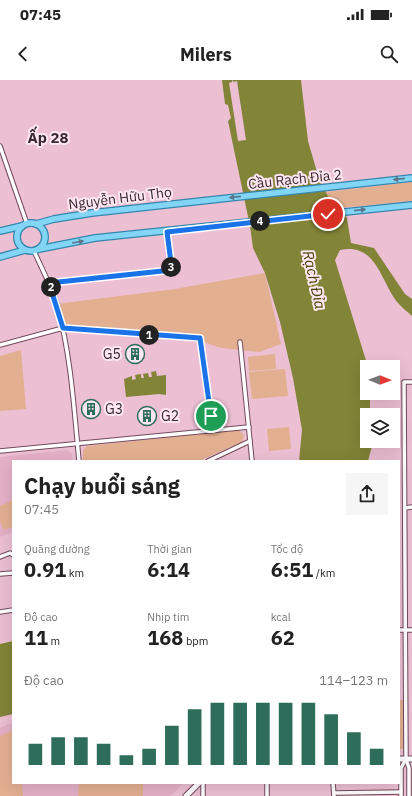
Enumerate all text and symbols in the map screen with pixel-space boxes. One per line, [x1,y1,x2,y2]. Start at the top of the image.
text: 07:45 [20,5,61,24]
icon: back [12,43,34,65]
text: Milers [180,43,232,66]
icon: search [378,43,400,65]
district label: Ấp 28 [28,126,68,147]
street label: Cầu Rạch Đỉa 2 [247,165,343,193]
one-way arrow [392,176,405,183]
street label: Nguyễn Hữu Thọ [67,183,173,213]
one-way arrow [229,194,241,200]
pin [311,197,345,231]
icon: check [317,203,339,225]
one-way arrow [354,207,366,214]
pin: 4 [250,211,270,231]
text: 4 [257,214,263,228]
one-way arrow [72,238,84,244]
water label: Rạch Đỉa [299,249,330,311]
pin: 3 [161,257,181,277]
text: 3 [168,260,174,274]
pin: 2 [41,277,61,297]
text: 2 [48,280,54,294]
pin: 1 [139,325,159,345]
text: 1 [146,328,152,342]
building icon: G5 [124,343,146,365]
place label: G5 [103,345,121,363]
north arrow [360,360,400,400]
map controls [360,360,400,448]
building icon: G3 [80,398,102,420]
pin [194,399,228,433]
place label: G3 [105,400,123,418]
building icon: G2 [136,405,158,427]
icon: arrive [200,405,222,427]
place label: G2 [161,407,179,425]
button: layers [360,408,400,448]
text: Chạy buổi sáng [24,471,180,500]
button: share [346,473,388,515]
text: 07:45 [24,501,59,518]
text: Quãng đường [24,542,89,556]
text: Thời gian [147,542,192,556]
text: Tốc độ [271,542,303,556]
text: 0.91 [24,556,66,583]
text: 6:14 [147,556,190,583]
text: 6:51 [271,556,313,583]
text: km [66,566,84,580]
text: /km [313,566,335,580]
text: Độ cao [24,610,58,624]
text: Nhịp tim [147,610,189,624]
text: kcal [271,610,291,624]
text: 11 [24,624,48,651]
text: 168 [147,624,183,651]
text: 62 [271,624,295,651]
text: m [48,634,60,648]
text: bpm [183,634,208,648]
text: Độ cao [24,672,64,689]
text: 114–123 m [319,672,388,689]

